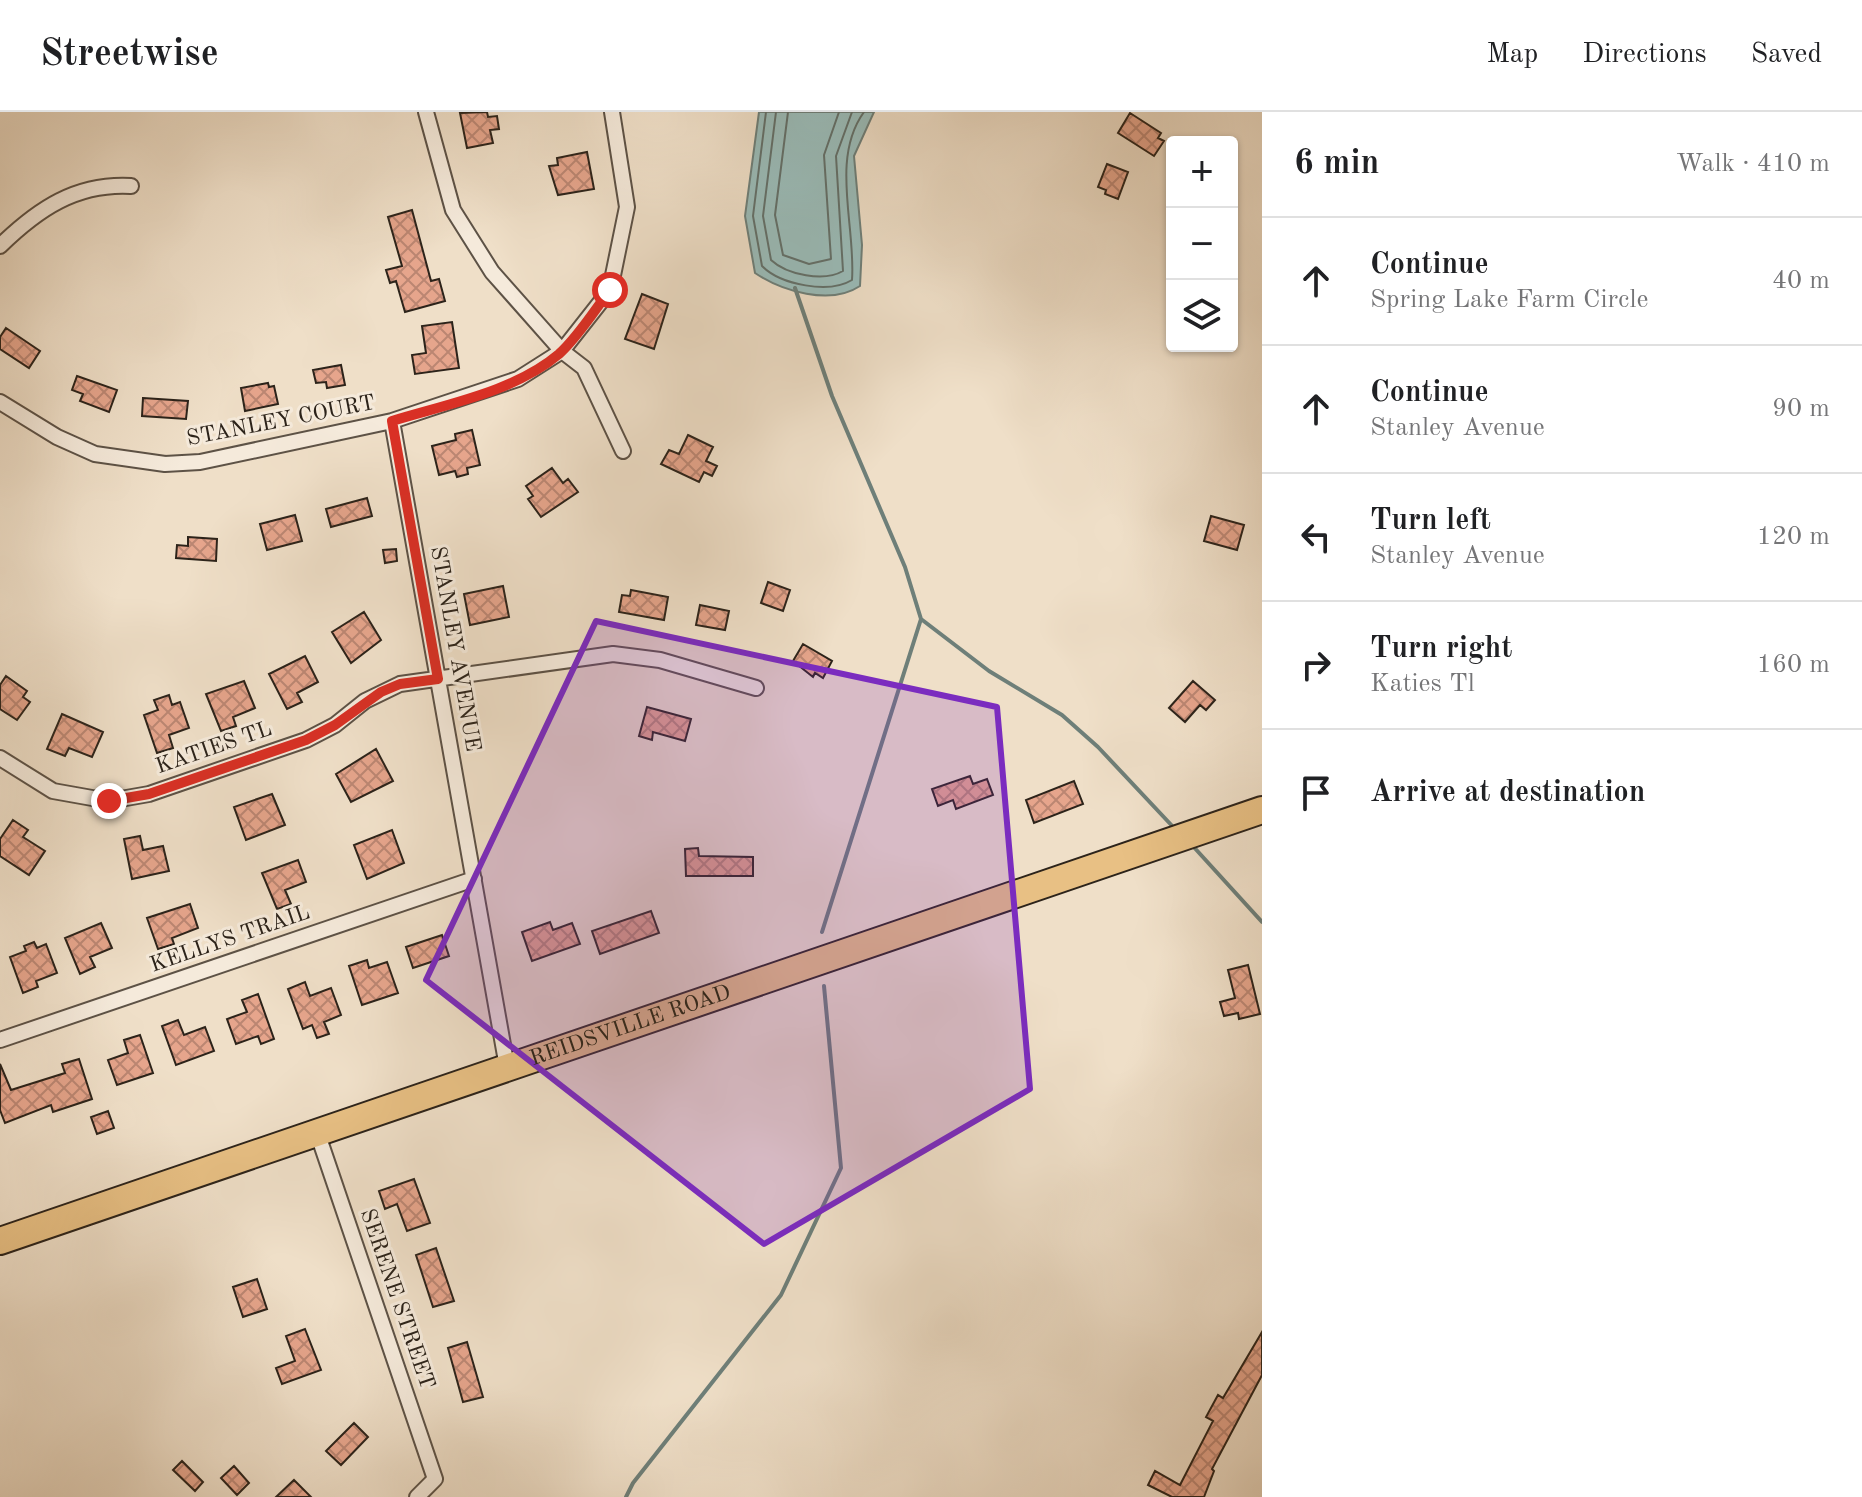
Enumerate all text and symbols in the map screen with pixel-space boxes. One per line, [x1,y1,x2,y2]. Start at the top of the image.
text: Streetwise [40,36,219,74]
text: Map [1486,41,1538,69]
text: Directions [1582,41,1707,69]
text: Saved [1751,41,1822,69]
map controls [1166,136,1238,352]
button: + [1166,136,1238,208]
text: 6 min [1294,147,1379,181]
text: Walk · 410 m [1676,151,1830,177]
button: − [1166,208,1238,280]
text: Continue [1370,250,1489,280]
icon: ahead [1294,259,1338,303]
text: 40 m [1772,268,1830,294]
route start [592,272,628,308]
button: layers [1166,280,1238,352]
text: Spring Lake Farm Circle [1370,287,1648,313]
text: Continue [1370,378,1489,408]
icon: ahead [1294,387,1338,431]
street label: STANLEY COURT [185,392,377,450]
text: 90 m [1772,396,1830,422]
text: Stanley Avenue [1370,415,1545,441]
text: Turn left [1370,506,1491,536]
icon: left [1294,515,1338,559]
text: 120 m [1757,524,1830,550]
text: Stanley Avenue [1370,543,1545,569]
street label: STANLEY AVENUE [426,545,484,753]
text: Turn right [1370,634,1512,664]
icon: right [1294,643,1338,687]
text: 160 m [1757,652,1830,678]
text: Katies Tl [1370,671,1475,697]
street label: KATIES TL [153,718,275,778]
icon: arrive [1294,771,1338,815]
text: Arrive at destination [1370,778,1645,808]
route end [91,783,127,819]
street label: KELLYS TRAIL [147,901,313,977]
street label: REIDSVILLE ROAD [527,981,734,1070]
street label: SERENE STREET [356,1206,438,1392]

